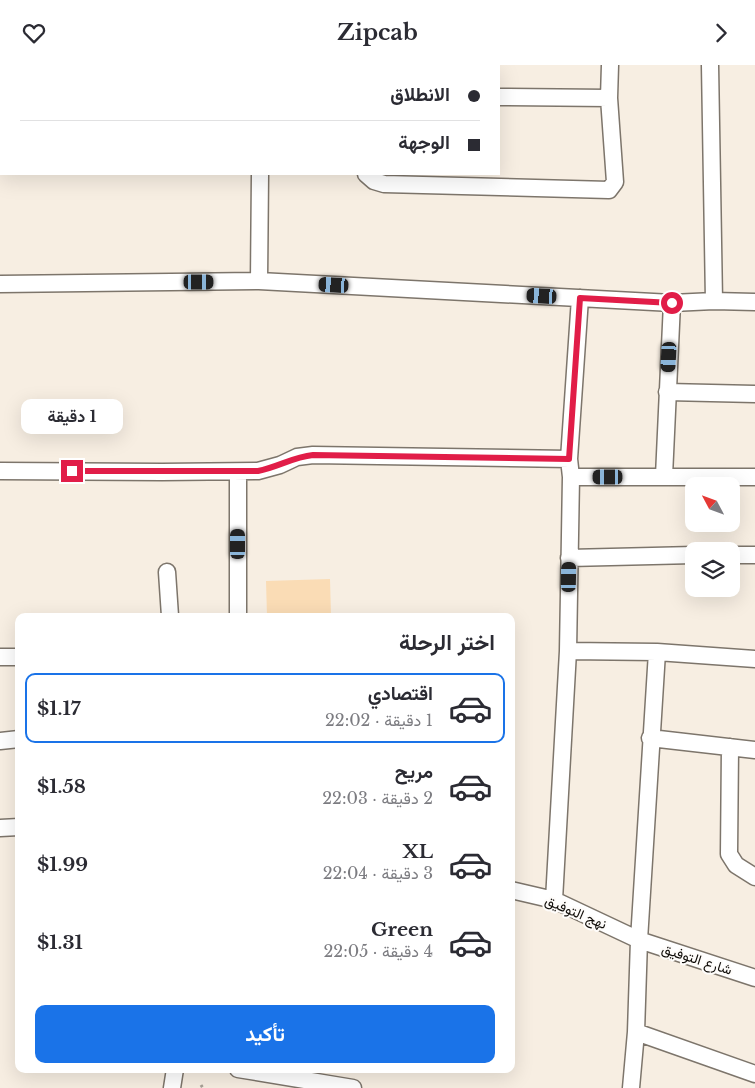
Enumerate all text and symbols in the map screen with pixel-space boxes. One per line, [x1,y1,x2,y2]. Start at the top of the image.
icon: heart [20,19,48,47]
text: Zipcab [337,19,418,46]
icon: forward [707,19,735,47]
text: الانطلاق [390,83,450,106]
text: الوجهة [398,131,450,154]
car [184,275,214,290]
car [318,277,349,293]
car [526,288,557,304]
route start [661,292,683,314]
car [660,342,677,372]
callout: 1 دقيقة [21,399,123,433]
text: 1 دقيقة [48,406,96,426]
route end [61,460,83,482]
car [593,470,623,485]
north arrow [685,477,740,533]
map controls [685,477,740,597]
car [230,529,245,559]
button: layers [685,542,740,597]
car [561,562,576,592]
text: اختر الرحلة [399,629,495,656]
text: اقتصادي [368,682,433,705]
icon: car [448,686,493,731]
text: $1.17 [37,697,81,720]
text: 1 دقيقة · 22:02 [325,710,433,730]
text: مريح [395,760,433,783]
icon: car [448,764,493,809]
text: $1.58 [37,775,86,798]
text: 2 دقيقة · 22:03 [322,788,433,808]
text: XL [403,840,433,863]
icon: car [448,842,493,887]
text: $1.99 [37,853,88,876]
text: 3 دقيقة · 22:04 [323,863,433,883]
street label: نهج التوفيق [542,891,610,935]
text: Green [371,918,433,941]
icon: car [448,920,493,965]
text: $1.31 [37,931,83,954]
street label: شارع التوفيق [659,939,734,981]
text: 4 دقيقة · 22:05 [323,941,433,961]
button: تأكيد [35,1005,495,1063]

